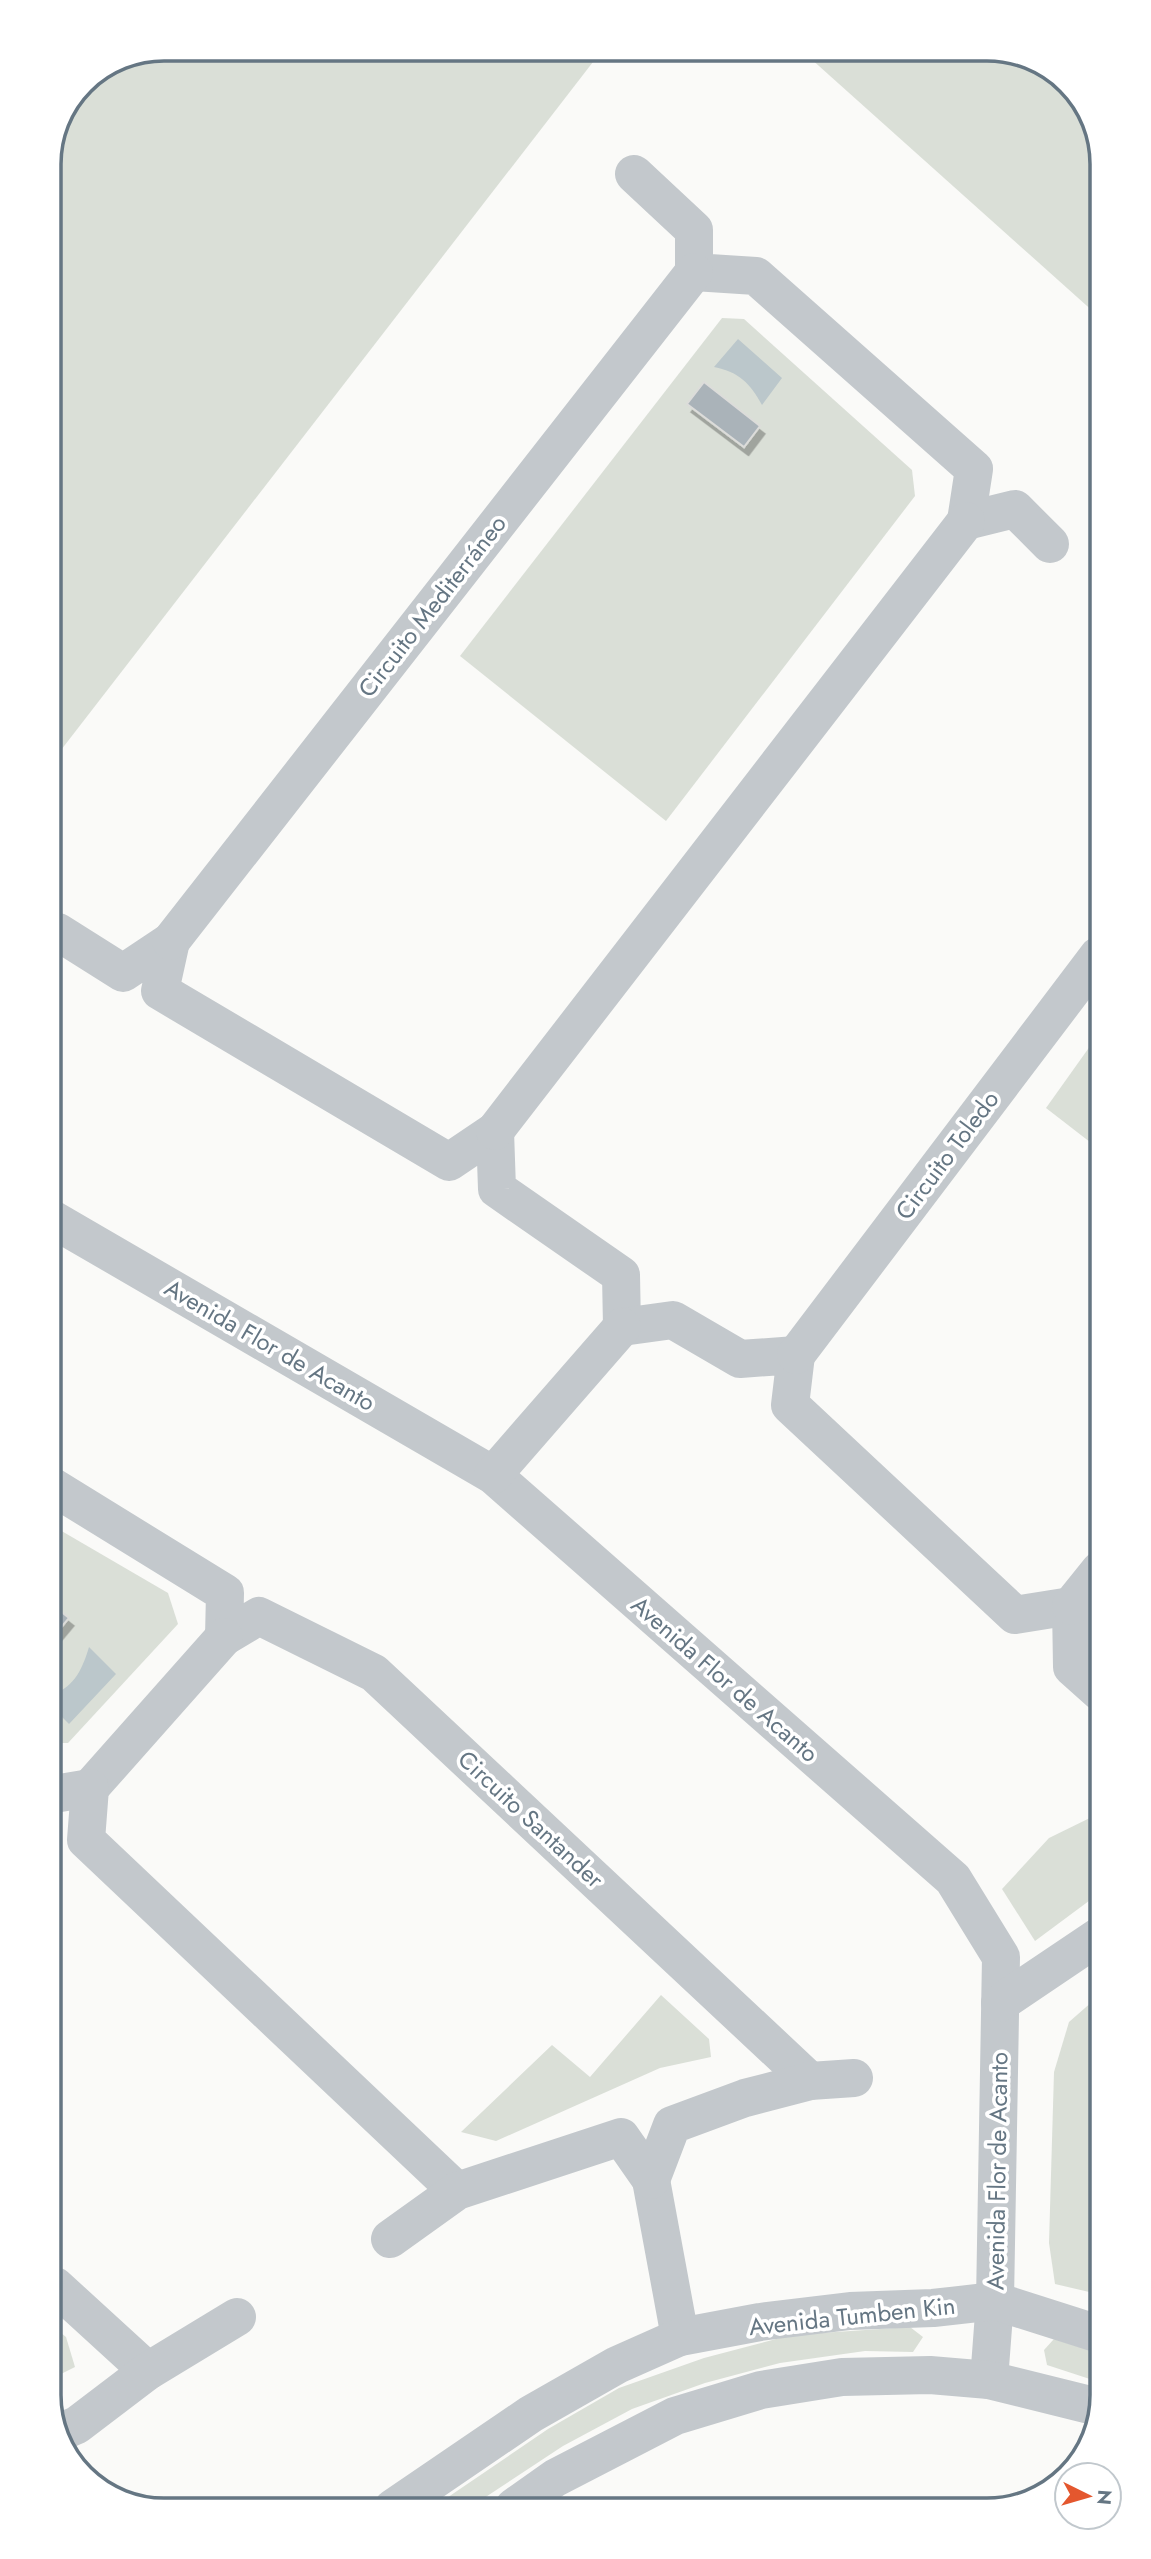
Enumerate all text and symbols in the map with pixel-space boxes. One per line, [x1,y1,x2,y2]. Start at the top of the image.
street label: Circuito Mediterráneo [350,507,514,705]
street label: Circuito Toledo [887,1083,1007,1227]
street label: Avenida Flor de Acanto [158,1270,382,1420]
street label: Avenida Flor de Acanto [624,1588,826,1770]
street label: Circuito Santander [450,1742,612,1897]
street label: Avenida Flor de Acanto [977,2052,1017,2290]
street label: Avenida Tumben Kin [747,2288,957,2344]
north arrow [1053,2461,1123,2531]
text: N [1090,2489,1119,2506]

